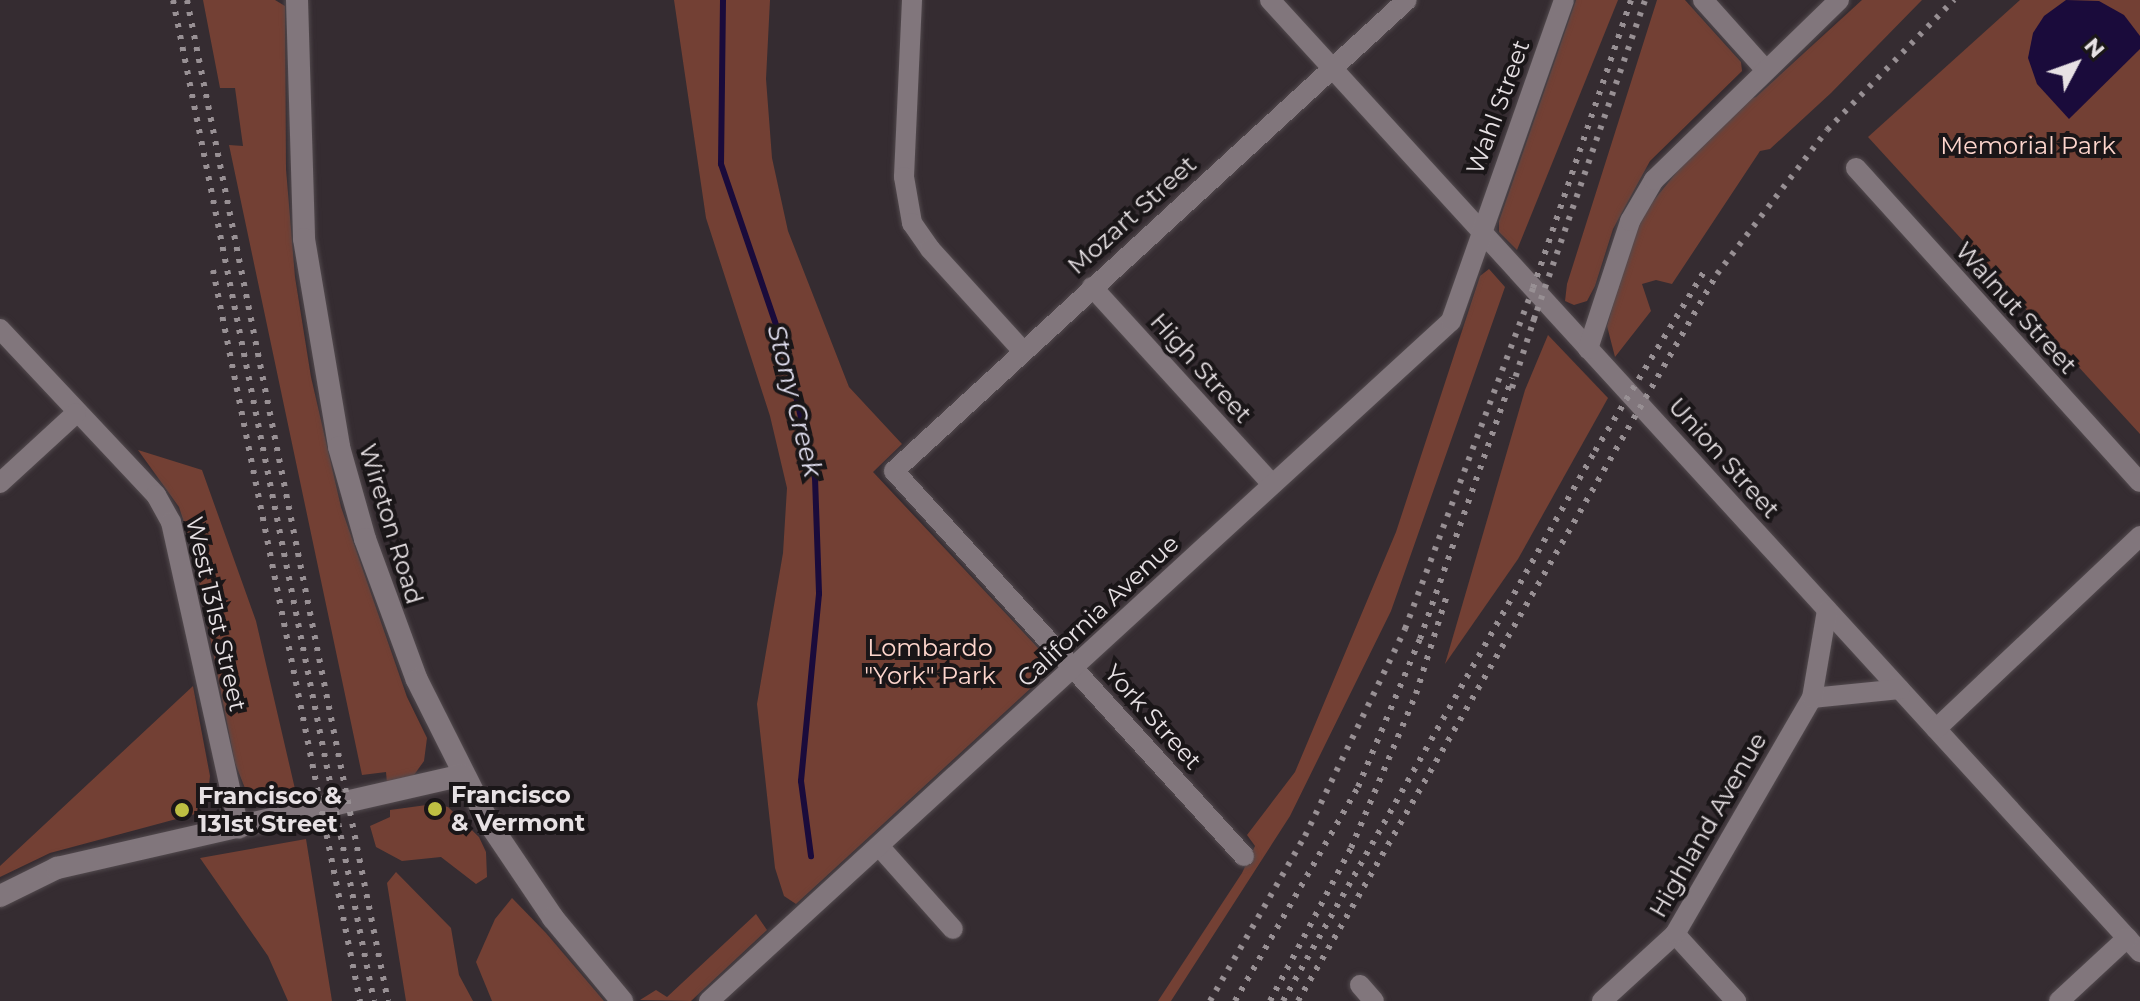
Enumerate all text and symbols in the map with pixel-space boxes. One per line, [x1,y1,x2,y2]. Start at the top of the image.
north arrow [2036,24,2116,104]
text: N [2078,32,2111,63]
street label: Wahl Street [1460,36,1536,178]
park label: Memorial Park [1940,132,2116,160]
street label: Mozart Street [1062,150,1202,280]
street label: Walnut Street [1949,236,2083,380]
street label: High Street [1144,307,1258,429]
water label: Stony Creek [760,322,828,480]
street label: Union Street [1663,392,1785,524]
street label: Wireton Road [353,440,429,608]
street label: West 131st Street [180,514,252,714]
street label: California Avenue [1011,529,1185,693]
park label: Lombardo "York" Park [864,634,996,690]
street label: York Street [1098,659,1208,775]
street label: Highland Avenue [1643,727,1773,923]
place label: Francisco & Vermont [451,781,585,837]
place label: Francisco & 131st Street [198,782,342,838]
marker: Francisco & Vermont [426,800,444,818]
marker: Francisco & 131st Street [173,801,191,819]

